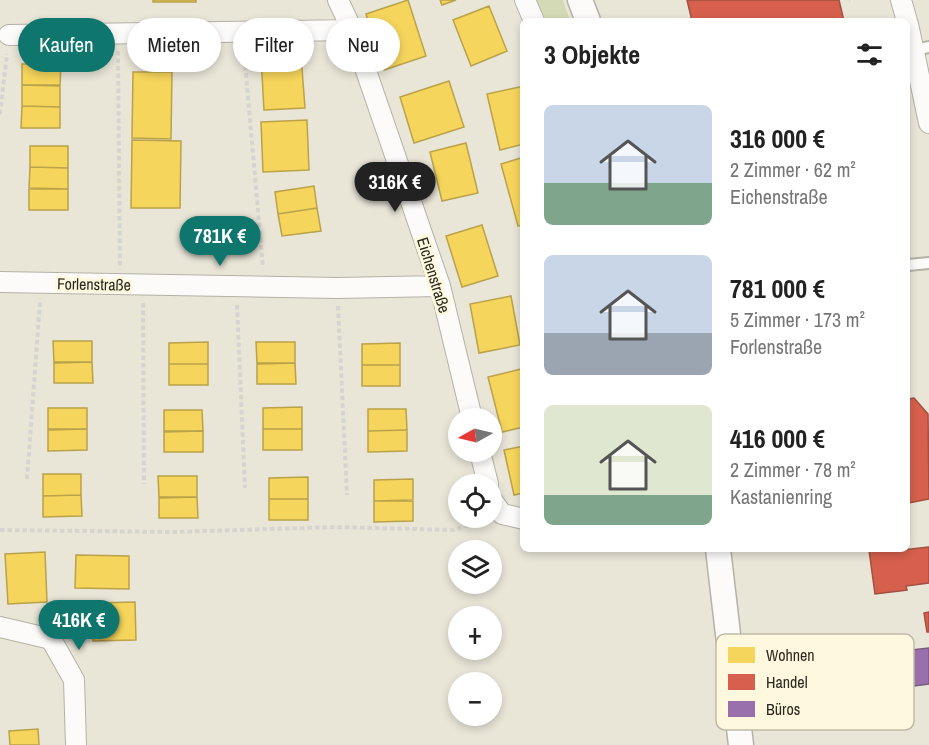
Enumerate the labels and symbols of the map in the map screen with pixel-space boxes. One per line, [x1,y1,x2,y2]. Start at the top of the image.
pin: 316K € [346,162,444,213]
pin: 781K € [171,216,269,267]
street label: Eichenstraße [412,234,456,316]
street label: Forlenstraße [57,272,131,296]
north arrow [448,408,502,462]
pin: 416K € [30,600,128,651]
legend [716,634,914,730]
text: Wohnen [766,644,815,666]
text: Handel [766,671,808,693]
text: Büros [766,698,800,720]

